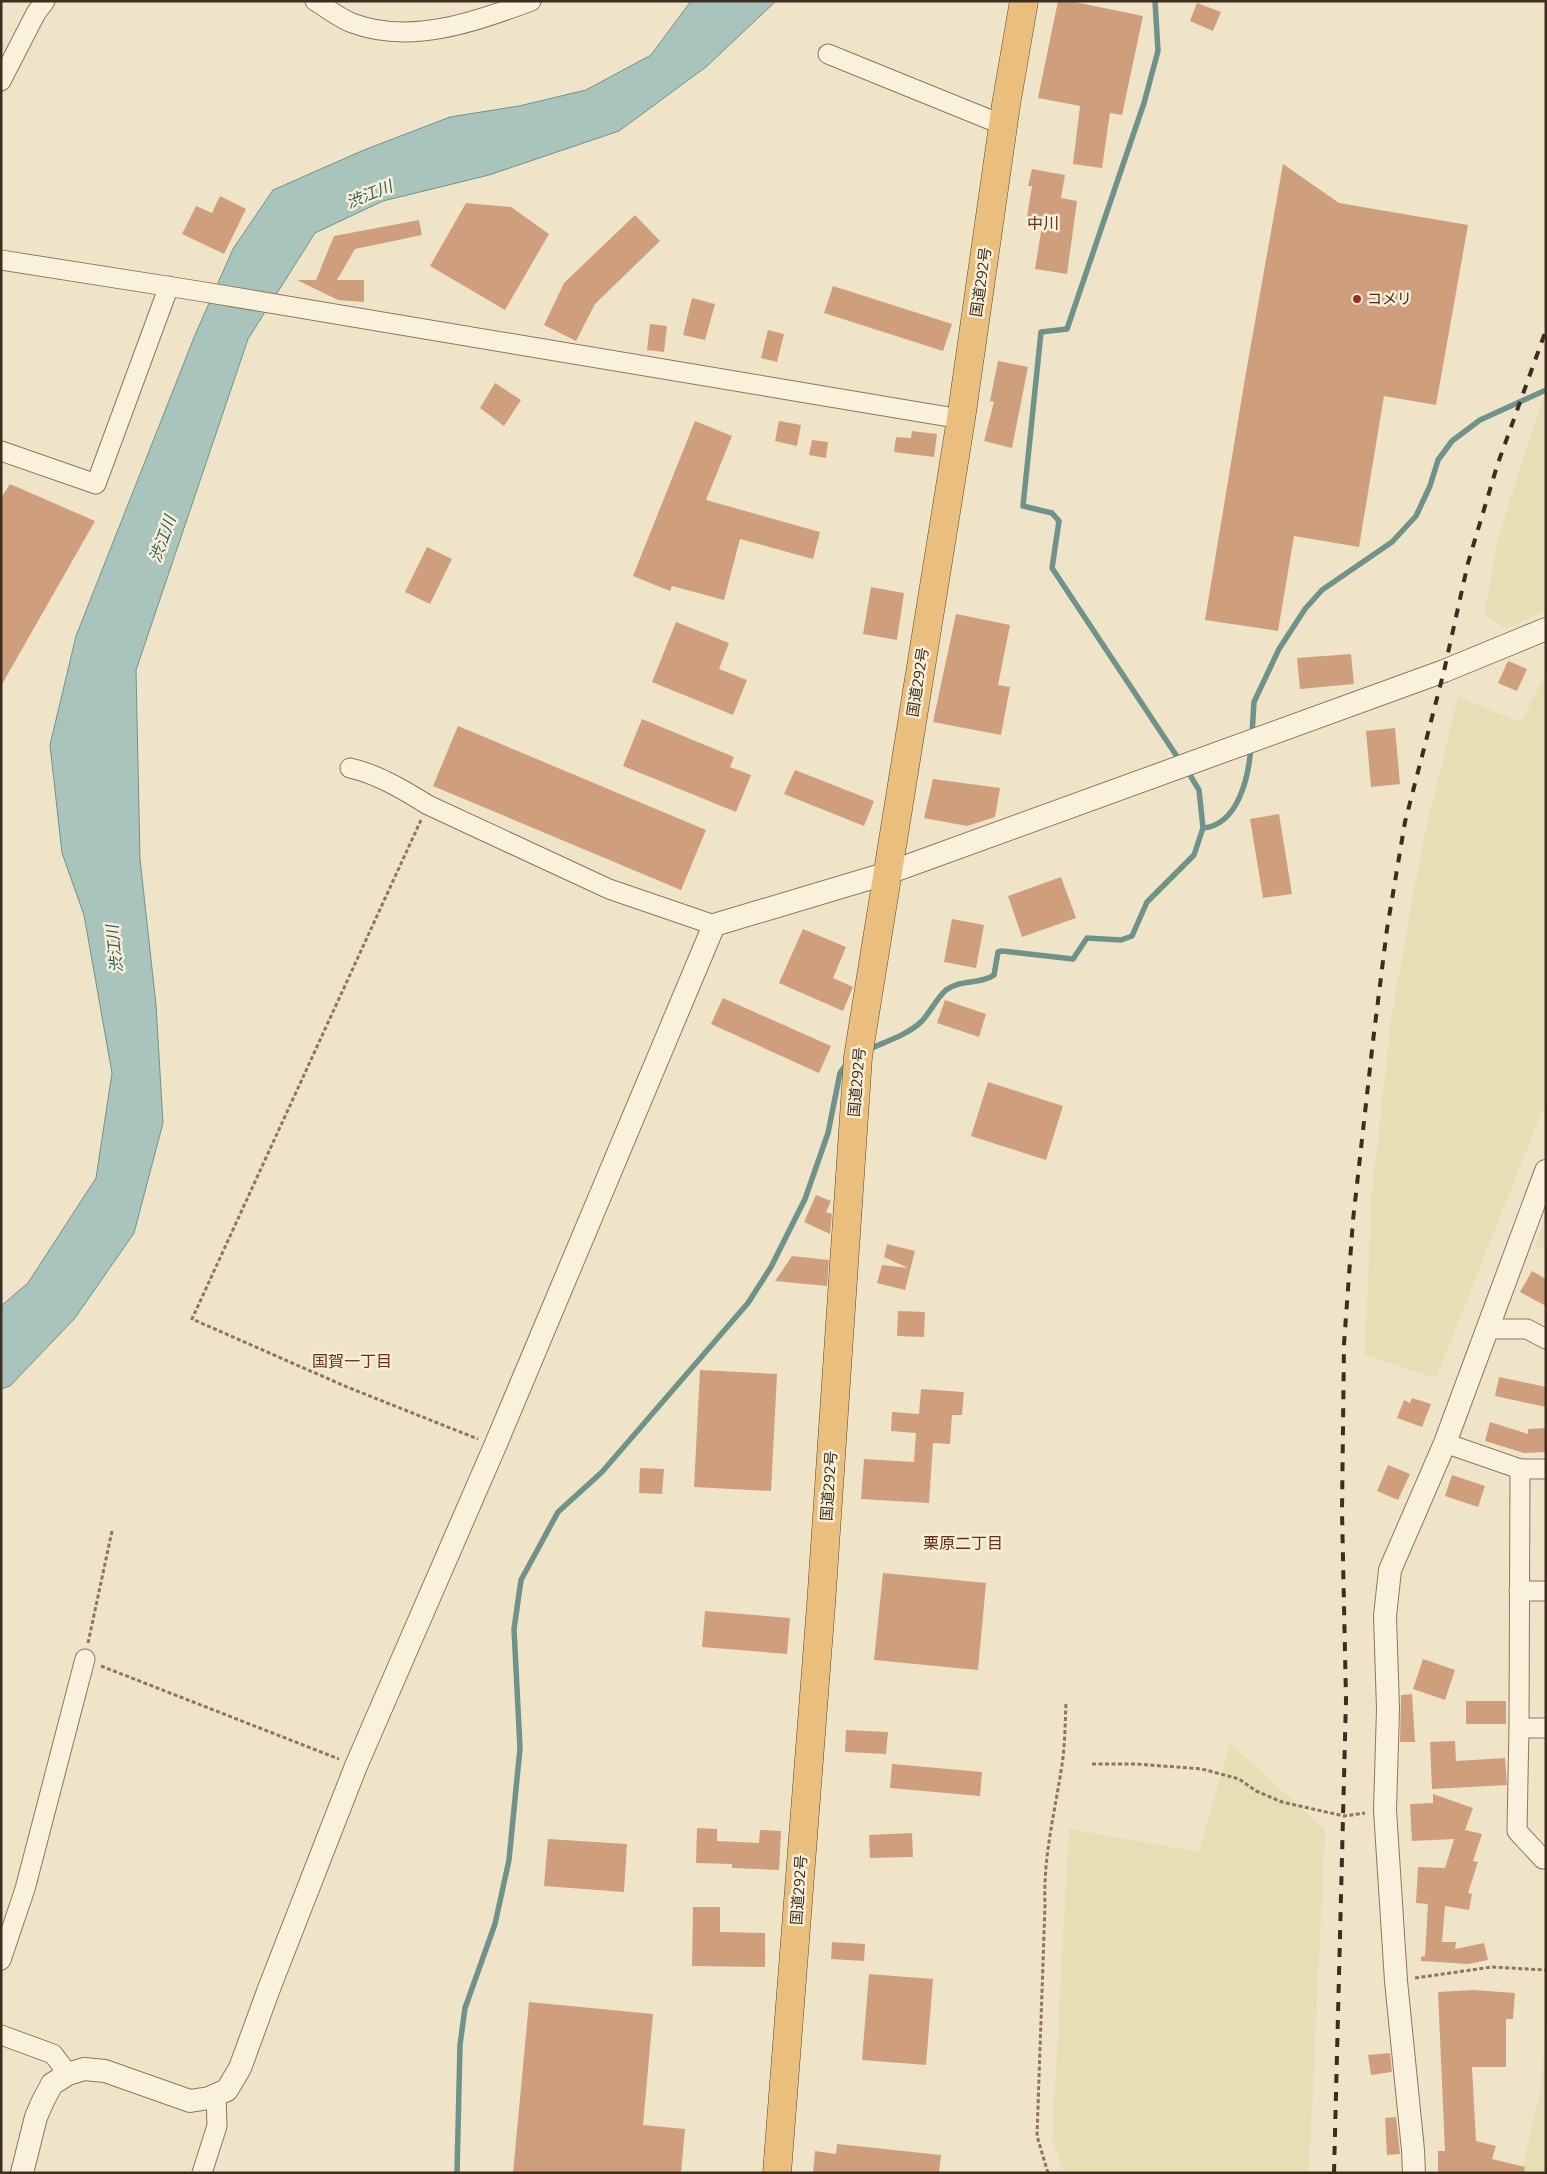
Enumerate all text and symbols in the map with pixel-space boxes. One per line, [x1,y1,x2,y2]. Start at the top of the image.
water label: 渋江川 [343,176,397,212]
district label: 中川 [1027,214,1059,233]
street label: 国道292号 [967,246,995,318]
place label: コメリ [1367,290,1412,308]
marker: コメリ [1351,293,1363,305]
water label: 渋江川 [145,511,180,565]
street label: 国道292号 [904,646,932,718]
water label: 渋江川 [102,922,126,974]
street label: 国道292号 [845,1046,869,1118]
district label: 国賀一丁目 [312,1352,392,1371]
street label: 国道292号 [818,1450,840,1522]
district label: 栗原二丁目 [923,1534,1003,1553]
street label: 国道292号 [788,1854,810,1926]

